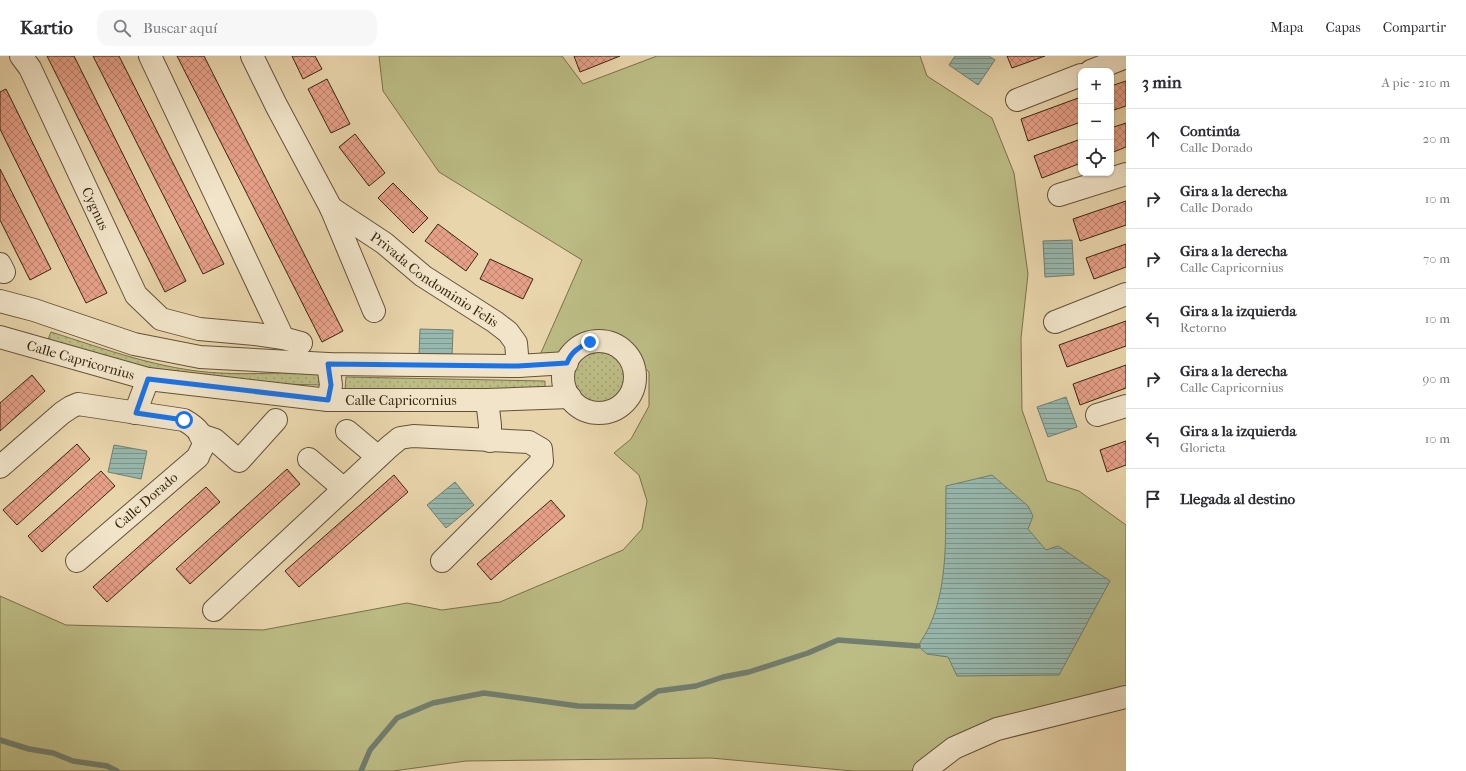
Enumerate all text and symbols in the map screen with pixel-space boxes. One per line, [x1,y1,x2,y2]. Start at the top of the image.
search box [97,10,377,46]
text: Kartio [20,17,73,39]
icon: search [111,17,133,39]
text: Buscar aquí [143,19,217,37]
text: Mapa [1270,19,1304,36]
text: Capas [1326,19,1361,36]
text: Compartir [1383,19,1446,36]
map controls [1078,68,1114,176]
button: + [1078,68,1114,104]
text: 3 min [1142,72,1182,92]
text: A pie · 210 m [1381,75,1450,90]
button: − [1078,104,1114,140]
text: Continúa [1180,122,1240,140]
icon: ahead [1142,128,1164,150]
text: 20 m [1423,131,1450,146]
button: locate [1078,140,1114,176]
text: Calle Dorado [1180,140,1253,155]
text: Gira a la derecha [1180,182,1287,200]
street label: Cygnus [78,184,113,233]
icon: right [1142,188,1164,210]
text: 10 m [1425,191,1450,206]
text: Calle Dorado [1180,200,1253,215]
street label: Privada Condominio Felis [367,228,502,330]
text: Gira a la derecha [1180,242,1287,260]
icon: right [1142,248,1164,270]
text: 70 m [1423,251,1450,266]
text: Calle Capricornius [1180,260,1283,275]
text: Gira a la izquierda [1180,302,1296,320]
icon: left [1142,308,1164,330]
text: 10 m [1425,311,1450,326]
text: Retorno [1180,320,1226,335]
route end [581,333,599,351]
street label: Calle Capricornius [25,337,137,383]
text: Gira a la derecha [1180,362,1287,380]
icon: right [1142,368,1164,390]
text: 90 m [1422,371,1450,386]
text: Calle Capricornius [1180,380,1283,395]
street label: Calle Capricornius [345,392,457,409]
route start [175,411,193,429]
text: Gira a la izquierda [1180,422,1296,440]
icon: left [1142,428,1164,450]
text: 10 m [1425,431,1450,446]
text: Glorieta [1180,440,1226,455]
street label: Calle Dorado [111,469,181,533]
icon: arrive [1142,488,1164,510]
text: Llegada al destino [1180,490,1295,508]

